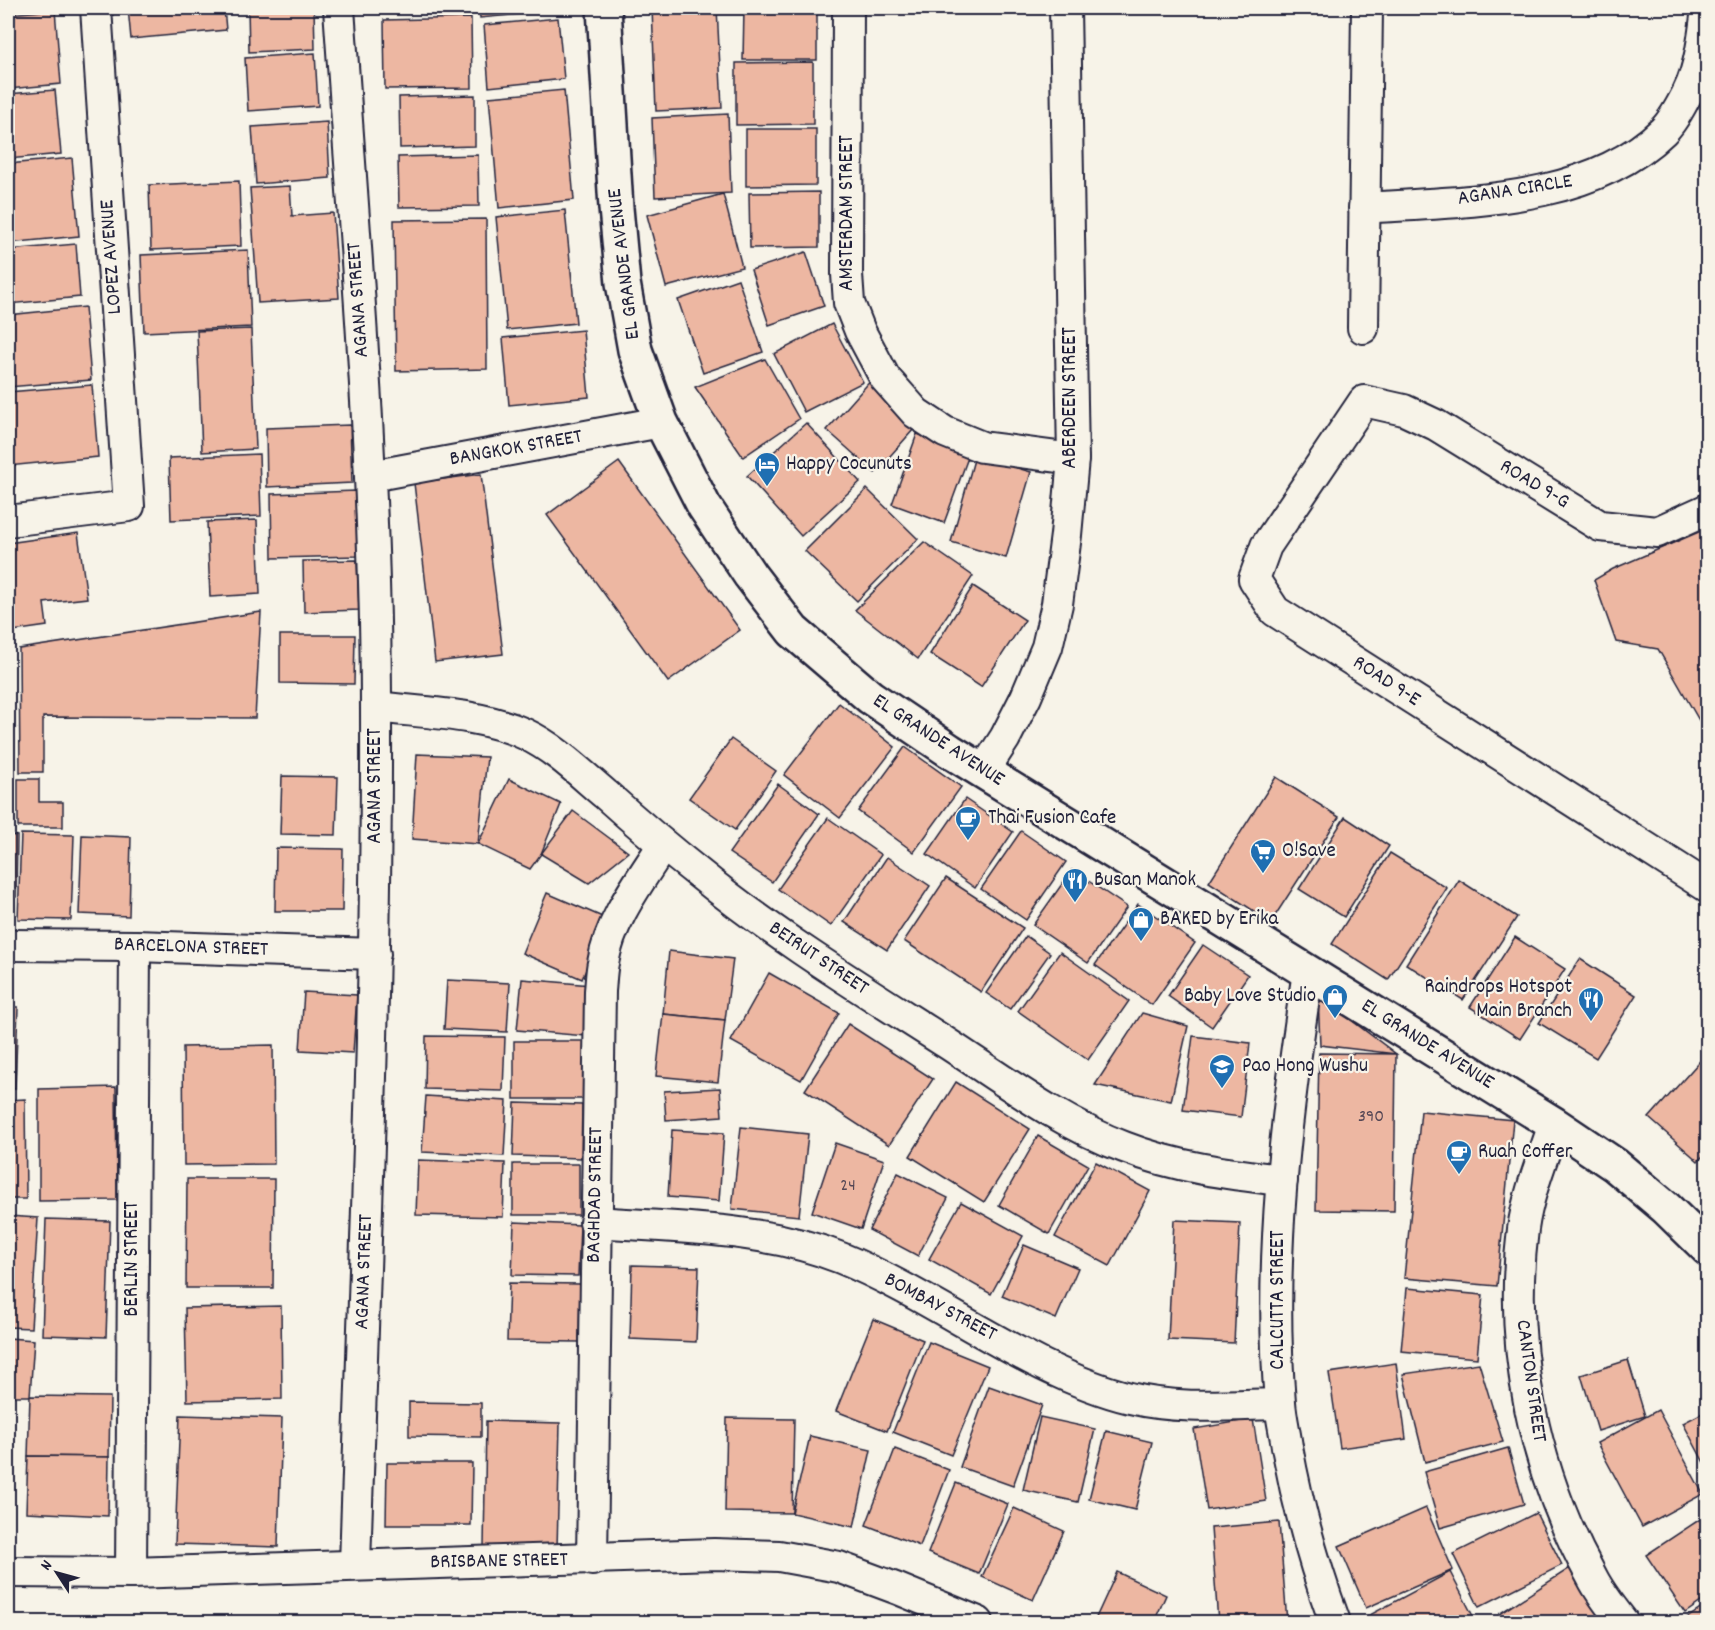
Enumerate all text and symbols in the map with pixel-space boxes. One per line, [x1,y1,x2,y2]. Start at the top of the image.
street label: AMSTERDAM STREET [833,134,863,291]
street label: AGANA CIRCLE [1455,167,1575,215]
street label: EL GRANDE AVENUE [601,186,649,341]
street label: LOPEZ AVENUE [93,198,131,315]
street label: AGANA STREET [340,241,378,359]
street label: ABERDEEN STREET [1056,327,1086,469]
street label: BANGKOK STREET [447,422,585,475]
hotel icon: Happy Cocunuts [752,450,782,488]
place label: Happy Cocunuts [786,450,912,480]
street label: ROAD 9-G [1493,452,1575,518]
street label: ROAD 9-E [1346,649,1426,715]
street label: EL GRANDE AVENUE [866,687,1010,795]
street label: AGANA STREET [361,728,391,844]
cafe icon: Thai Fusion Cafe [953,804,983,842]
place label: Thai Fusion Cafe [988,804,1116,834]
supermarket icon: O!Save [1248,837,1278,875]
place label: O!Save [1282,837,1336,867]
restaurant icon: Busan Manok [1060,866,1090,904]
place label: Busan Manok [1094,866,1196,896]
shop icon: BAKED by Erika [1126,905,1156,943]
place label: BAKED by Erika [1160,905,1279,935]
street label: BEIRUT STREET [762,914,875,1004]
street label: BARCELONA STREET [113,930,269,966]
place label: Raindrops Hotspot Main Branch [1425,973,1572,1027]
place label: Baby Love Studio [1184,982,1316,1012]
shop icon: Baby Love Studio [1320,982,1350,1020]
restaurant icon: Raindrops Hotspot Main Branch [1576,985,1606,1023]
street label: EL GRANDE AVENUE [1355,992,1500,1098]
school or university icon: Pao Hong Wushu [1207,1052,1237,1090]
place label: Pao Hong Wushu [1242,1052,1368,1082]
house number: 390 [1358,1105,1384,1130]
street label: BAGHDAD STREET [580,1126,612,1263]
cafe icon: Ruah Coffer [1444,1138,1474,1176]
place label: Ruah Coffer [1478,1138,1573,1168]
house number: 24 [840,1174,856,1199]
street label: BERLIN STREET [118,1201,148,1317]
street label: AGANA STREET [348,1213,382,1330]
street label: CALCUTTA STREET [1264,1230,1294,1370]
street label: BOMBAY STREET [878,1266,1002,1351]
street label: CANTON STREET [1507,1318,1554,1445]
north arrow [27,1543,87,1603]
street label: BRISBANE STREET [430,1546,569,1578]
text: N [35,1556,59,1576]

